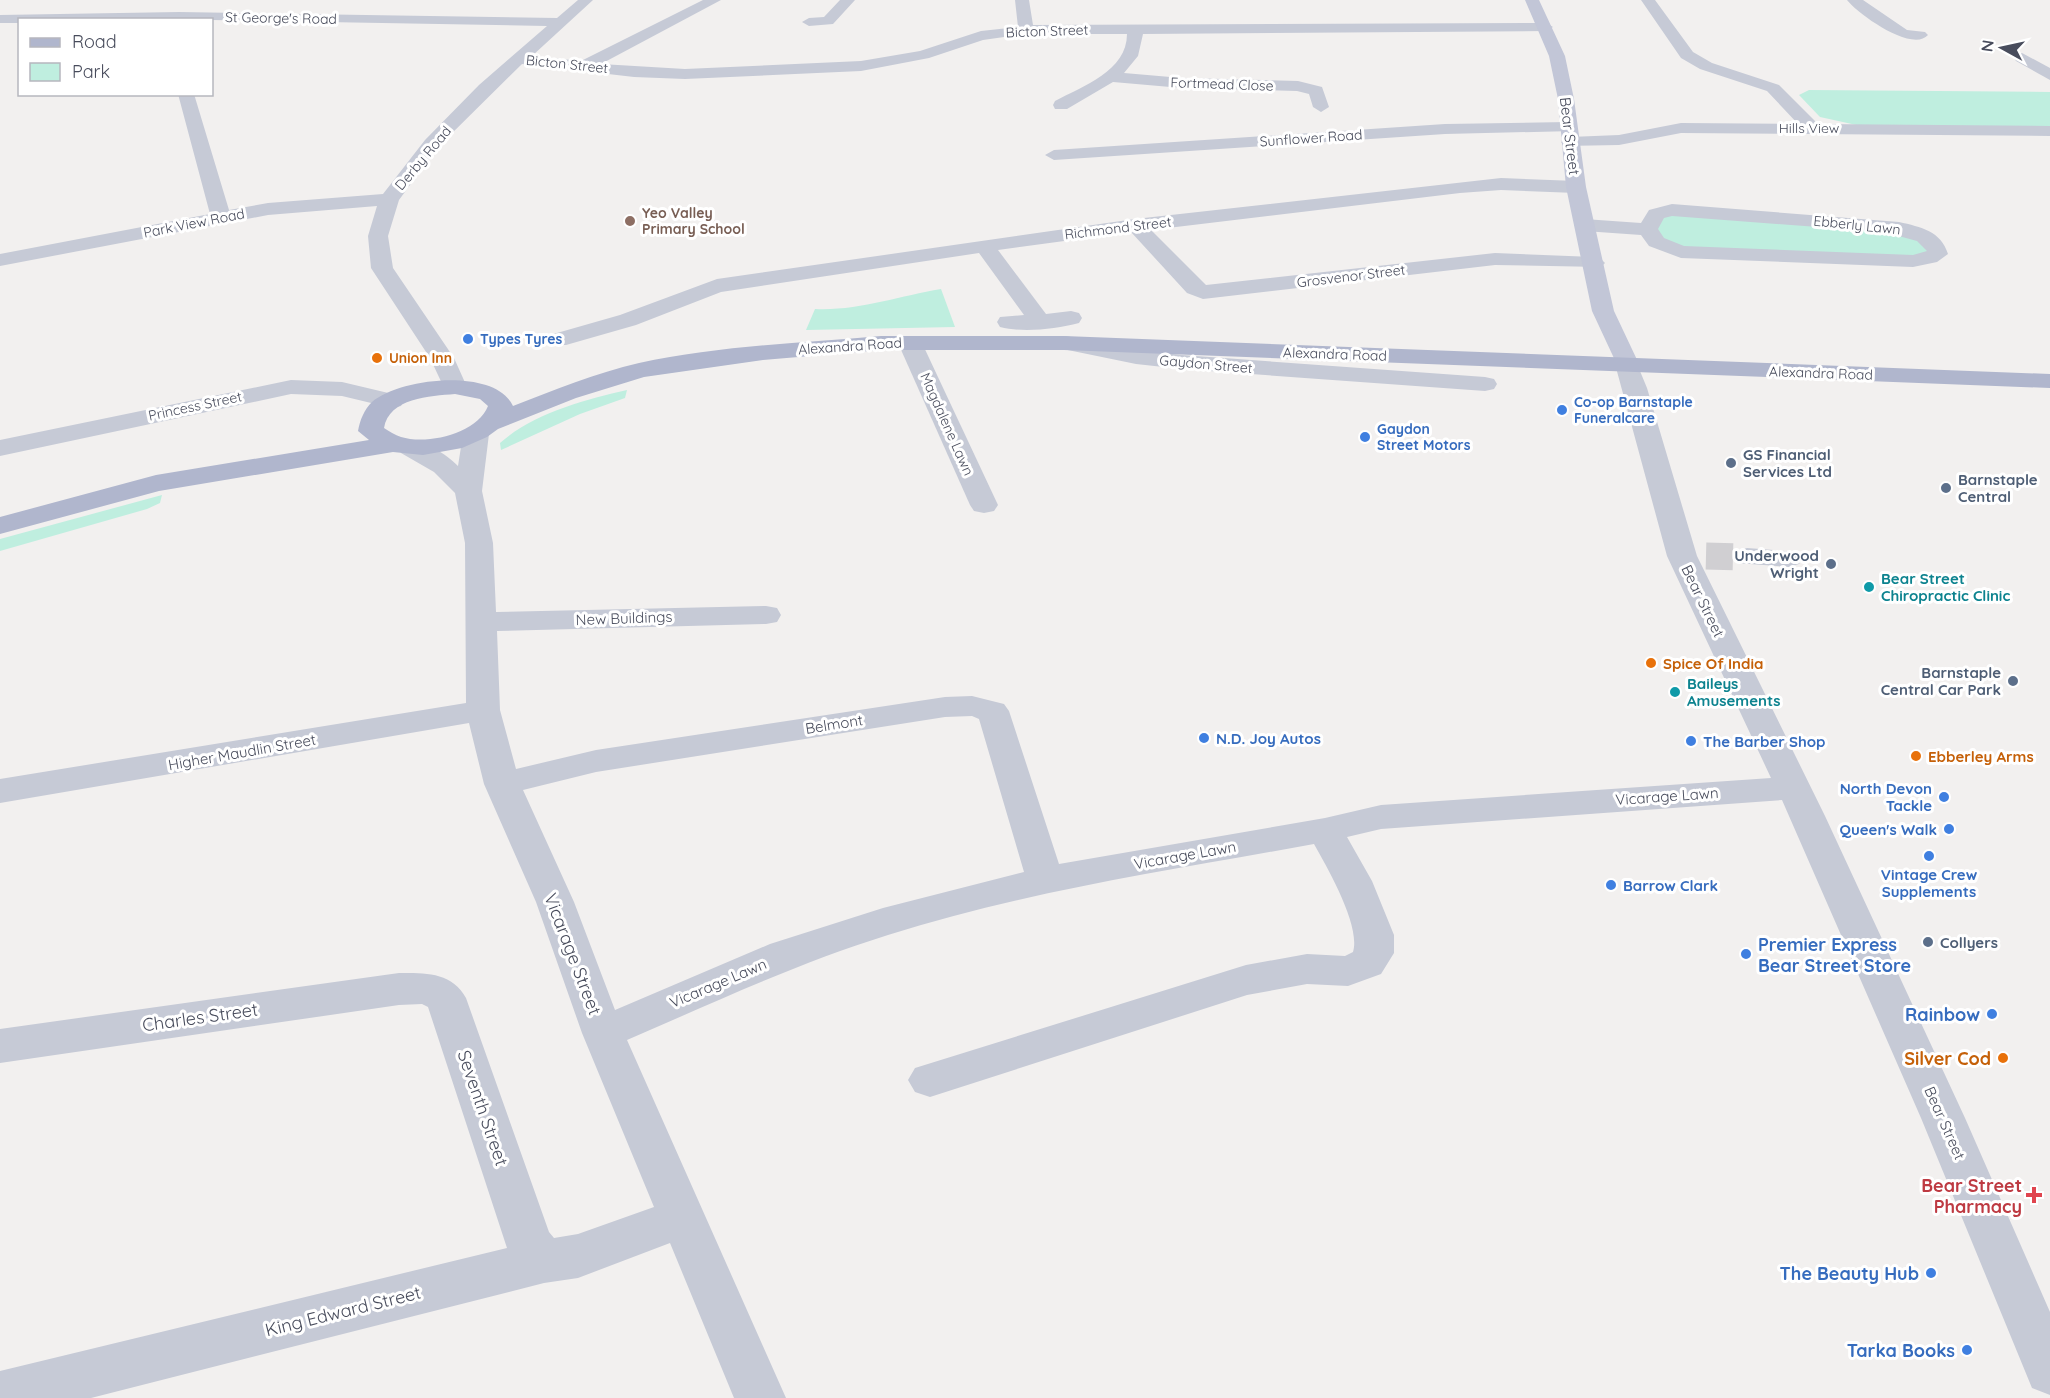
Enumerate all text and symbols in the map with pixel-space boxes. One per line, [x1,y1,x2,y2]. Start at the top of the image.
street label: St George's Road [225,8,337,28]
legend [18,18,213,96]
north arrow [1972,18,2032,78]
street label: Bicton Street [1005,21,1089,41]
text: Road [72,30,117,53]
text: N [1976,39,1998,53]
street label: Bicton Street [525,51,609,77]
text: Park [72,60,110,83]
street label: Fortmead Close [1170,73,1274,95]
street label: Bear Street [1556,96,1584,176]
street label: Hills View [1779,119,1840,137]
street label: Derby Road [391,122,455,194]
street label: Sunflower Road [1259,125,1363,151]
street label: Park View Road [142,204,246,242]
place label: Yeo Valley Primary School [642,204,745,238]
street label: Ebberly Lawn [1813,211,1901,239]
street label: Richmond Street [1064,212,1173,243]
marker: Yeo Valley Primary School [623,214,637,228]
street label: Grosvenor Street [1296,260,1406,292]
place label: Types Tyres [480,330,562,348]
marker: Types Tyres [461,332,475,346]
street label: Alexandra Road [797,333,903,359]
street label: Alexandra Road [1283,343,1387,365]
place label: Union Inn [389,349,452,367]
marker: Union Inn [370,351,384,365]
street label: Gaydon Street [1159,351,1254,377]
street label: Alexandra Road [1769,362,1873,384]
street label: Magdalene Lawn [916,370,978,478]
street label: Princess Street [147,387,244,425]
place label: Co-op Barnstaple Funeralcare [1574,393,1693,427]
marker: Co-op Barnstaple Funeralcare [1555,403,1569,417]
place label: Gaydon Street Motors [1377,420,1471,454]
marker: Gaydon Street Motors [1358,430,1372,444]
place label: GS Financial Services Ltd [1743,445,1832,481]
marker: GS Financial Services Ltd [1724,456,1738,470]
place label: Barnstaple Central [1958,470,2038,506]
marker: Barnstaple Central [1939,481,1953,495]
place label: Underwood Wright [1734,546,1819,582]
marker: Underwood Wright [1824,557,1838,571]
street label: Bear Street [1677,562,1729,640]
place label: Bear Street Chiropractic Clinic [1881,569,2010,605]
marker: Bear Street Chiropractic Clinic [1862,580,1876,594]
street label: New Buildings [575,607,673,629]
place label: Spice Of India [1663,654,1763,673]
marker: Spice Of India [1644,656,1658,670]
place label: Barnstaple Central Car Park [1881,663,2001,699]
place label: Baileys Amusements [1687,674,1781,710]
marker: Barnstaple Central Car Park [2006,674,2020,688]
marker: Baileys Amusements [1668,685,1682,699]
street label: Belmont [804,710,864,738]
place label: N.D. Joy Autos [1216,729,1321,748]
street label: Higher Maudlin Street [167,730,317,774]
marker: N.D. Joy Autos [1197,731,1211,745]
place label: The Barber Shop [1703,732,1826,751]
marker: The Barber Shop [1684,734,1698,748]
place label: Ebberley Arms [1928,747,2034,766]
marker: Ebberley Arms [1909,749,1923,763]
place label: North Devon Tackle [1840,779,1932,815]
street label: Vicarage Lawn [1615,783,1719,809]
marker: North Devon Tackle [1937,790,1951,804]
place label: Queen's Walk [1840,820,1937,839]
marker: Queen's Walk [1942,822,1956,836]
street label: Vicarage Lawn [1132,837,1238,873]
marker: Vintage Crew Supplements [1922,849,1936,863]
place label: Vintage Crew Supplements [1881,865,1978,901]
place label: Barrow Clark [1623,876,1718,895]
marker: Barrow Clark [1604,878,1618,892]
street label: Vicarage Street [539,890,607,1018]
place label: Premier Express Bear Street Store [1758,933,1911,977]
place label: Collyers [1940,933,1998,952]
marker: Collyers [1921,935,1935,949]
marker: Premier Express Bear Street Store [1739,947,1753,961]
street label: Vicarage Lawn [667,954,769,1012]
street label: Charles Street [141,998,259,1036]
place label: Rainbow [1905,1003,1980,1026]
marker: Rainbow [1985,1007,1999,1021]
street label: Seventh Street [452,1047,514,1169]
place label: Silver Cod [1904,1047,1991,1070]
marker: Silver Cod [1996,1051,2010,1065]
street label: Bear Street [1920,1083,1970,1163]
place label: Bear Street Pharmacy [1921,1174,2022,1218]
marker: Bear Street Pharmacy [2027,1188,2041,1202]
place label: The Beauty Hub [1780,1262,1919,1285]
marker: The Beauty Hub [1924,1266,1938,1280]
street label: King Edward Street [263,1281,423,1341]
place label: Tarka Books [1847,1339,1955,1362]
marker: Tarka Books [1960,1343,1974,1357]

